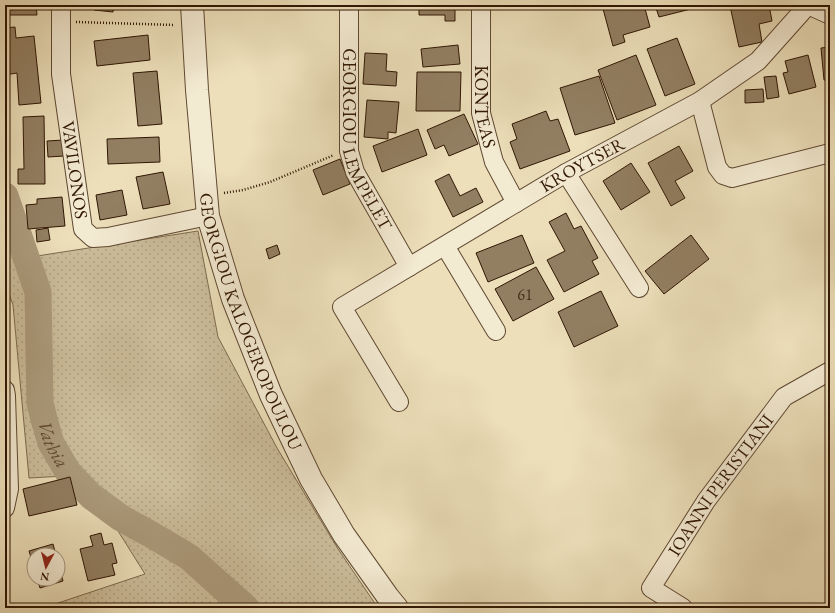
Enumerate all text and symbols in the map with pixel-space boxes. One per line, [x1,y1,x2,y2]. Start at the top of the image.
street label: GEORGIOU LEMPELET [338,48,398,235]
street label: KONTEAS [470,65,502,150]
street label: VAVILONOS [57,120,93,220]
street label: KROYTSER [536,132,628,197]
street label: GEORGIOU KALOGEROPOULOU [195,192,308,455]
house number: 61 [517,284,533,305]
street label: IOANNI PERISTIANI [662,409,778,560]
water label: Vathia [32,418,75,472]
north arrow [26,547,66,587]
text: N [39,569,50,584]

